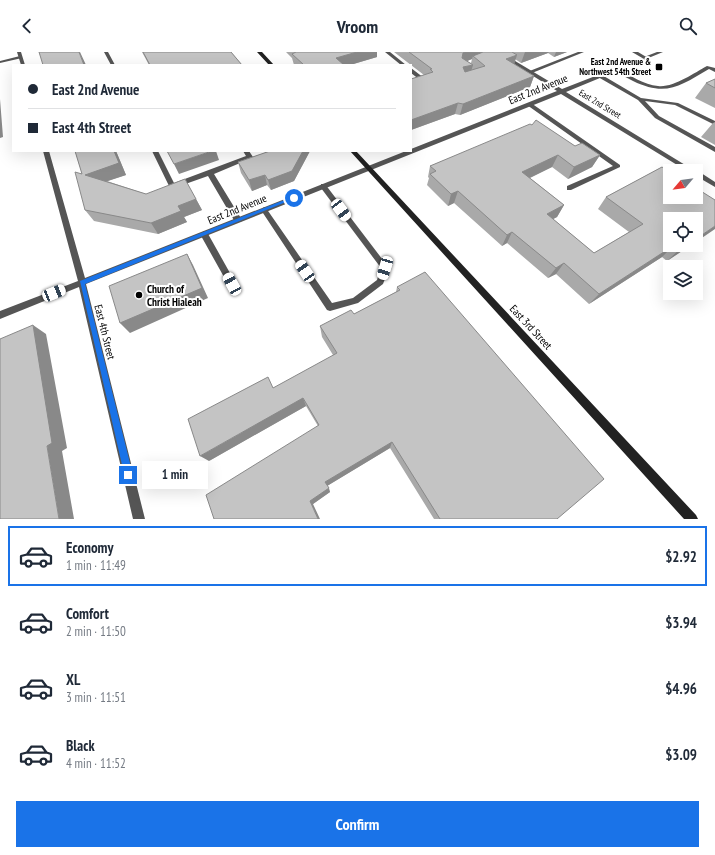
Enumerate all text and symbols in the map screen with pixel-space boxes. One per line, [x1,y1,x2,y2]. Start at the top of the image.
icon: back [16,15,38,37]
text: Vroom [337,15,378,38]
icon: search [677,15,699,37]
place label: East 2nd Avenue & Northwest 54th Street [579,56,651,77]
marker: East 2nd Avenue & Northwest 54th Street [654,62,664,72]
street label: East 2nd Avenue [506,71,570,107]
text: East 2nd Avenue [52,80,139,99]
street label: East 2nd Street [577,87,624,121]
text: East 4th Street [52,118,131,137]
north arrow [663,164,703,204]
map controls [663,164,703,300]
route start [285,189,303,207]
street label: East 2nd Avenue [205,191,269,227]
car [329,197,353,223]
button: locate [663,212,703,252]
car [376,255,394,281]
car [293,258,317,284]
button: layers [663,260,703,300]
car [221,271,243,297]
place label: Church of Christ Hialeah [147,282,202,309]
car [41,283,67,303]
marker: Church of Christ Hialeah [134,290,144,300]
street label: East 3rd Street [507,302,555,352]
street label: East 4th Street [91,303,119,361]
callout: 1 min [142,461,208,489]
route end [119,466,137,484]
text: 1 min [162,466,188,483]
icon: car [18,538,54,574]
text: Economy [66,538,114,557]
text: $2.92 [665,547,697,566]
text: 1 min · 11:49 [66,557,126,574]
icon: car [18,604,54,640]
text: Comfort [66,604,109,623]
text: $3.94 [665,613,697,632]
text: 2 min · 11:50 [66,623,126,640]
icon: car [18,670,54,706]
text: XL [66,670,80,689]
text: $4.96 [665,679,697,698]
text: 3 min · 11:51 [66,689,126,706]
icon: car [18,736,54,772]
text: Black [66,736,95,755]
text: $3.09 [665,745,697,764]
text: 4 min · 11:52 [66,755,126,772]
button: Confirm [16,801,699,847]

